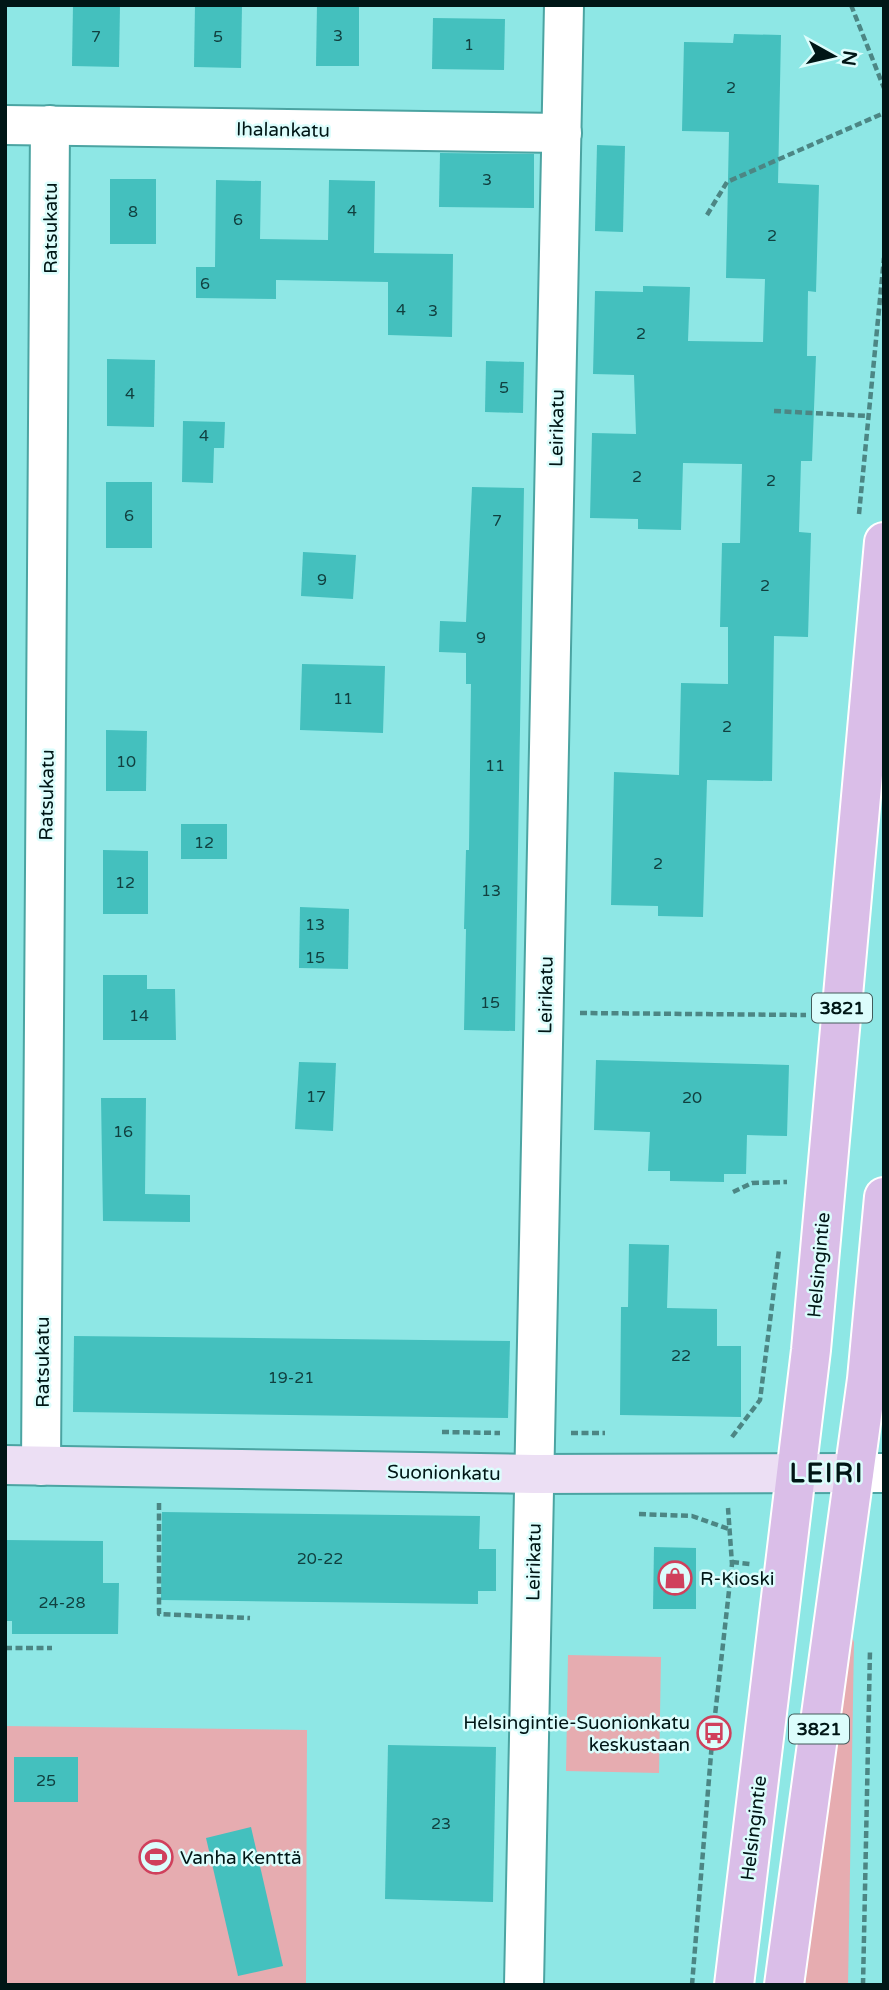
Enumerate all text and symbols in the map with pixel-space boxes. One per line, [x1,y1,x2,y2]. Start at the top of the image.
north arrow [798,21,868,91]
house number: 3 [333,26,343,46]
house number: 7 [91,27,101,47]
house number: 5 [213,27,223,47]
house number: 1 [464,35,474,55]
text: N [837,49,861,67]
house number: 2 [726,78,736,98]
street label: Ihalankatu [236,118,330,142]
house number: 3 [482,170,492,190]
street label: Ratsukatu [40,182,62,274]
house number: 4 [347,201,357,221]
house number: 8 [128,202,138,222]
house number: 6 [233,210,243,230]
house number: 2 [767,226,777,246]
house number: 6 [200,274,210,294]
house number: 4 [396,300,406,320]
house number: 3 [428,301,438,321]
house number: 2 [636,324,646,344]
house number: 5 [499,378,509,398]
house number: 4 [125,384,135,404]
street label: Leirikatu [545,389,569,467]
house number: 4 [199,426,209,446]
house number: 2 [632,467,642,487]
house number: 2 [766,471,776,491]
house number: 6 [124,506,134,526]
house number: 7 [492,511,502,531]
house number: 9 [317,570,327,590]
house number: 2 [760,576,770,596]
house number: 9 [476,628,486,648]
house number: 11 [333,689,353,709]
house number: 2 [722,717,732,737]
street label: Ratsukatu [35,749,59,841]
house number: 10 [116,752,136,772]
house number: 11 [485,756,505,776]
house number: 12 [194,833,214,853]
house number: 2 [653,854,663,874]
house number: 12 [115,873,135,893]
house number: 13 [481,881,501,901]
house number: 13 [305,915,325,935]
house number: 15 [305,948,325,968]
street label: Leirikatu [534,956,558,1034]
house number: 15 [480,993,500,1013]
road number: 3821 [812,993,872,1023]
house number: 14 [129,1006,149,1026]
house number: 17 [306,1087,326,1107]
house number: 20 [682,1088,702,1108]
house number: 16 [113,1122,133,1142]
street label: Helsingintie [803,1211,835,1319]
street label: Ratsukatu [32,1316,54,1408]
house number: 22 [671,1346,691,1366]
house number: 19-21 [268,1368,314,1388]
district label: LEIRI [790,1458,864,1489]
street label: Suonionkatu [387,1461,501,1485]
street label: Leirikatu [522,1523,546,1601]
house number: 20-22 [297,1549,343,1569]
shop icon: R-Kioski [656,1559,694,1597]
place label: R-Kioski [700,1568,775,1590]
house number: 24-28 [39,1593,85,1613]
place label: Helsingintie-Suonionkatu keskustaan [463,1712,690,1756]
bus stop icon: Helsingintie-Suonionkatu keskustaan [695,1714,733,1752]
road number: 3821 [789,1714,849,1744]
house number: 25 [36,1771,56,1791]
street label: Helsingintie [737,1774,771,1882]
house number: 23 [431,1814,451,1834]
sports icon: Vanha Kenttä [137,1838,175,1876]
place label: Vanha Kenttä [180,1847,302,1869]

